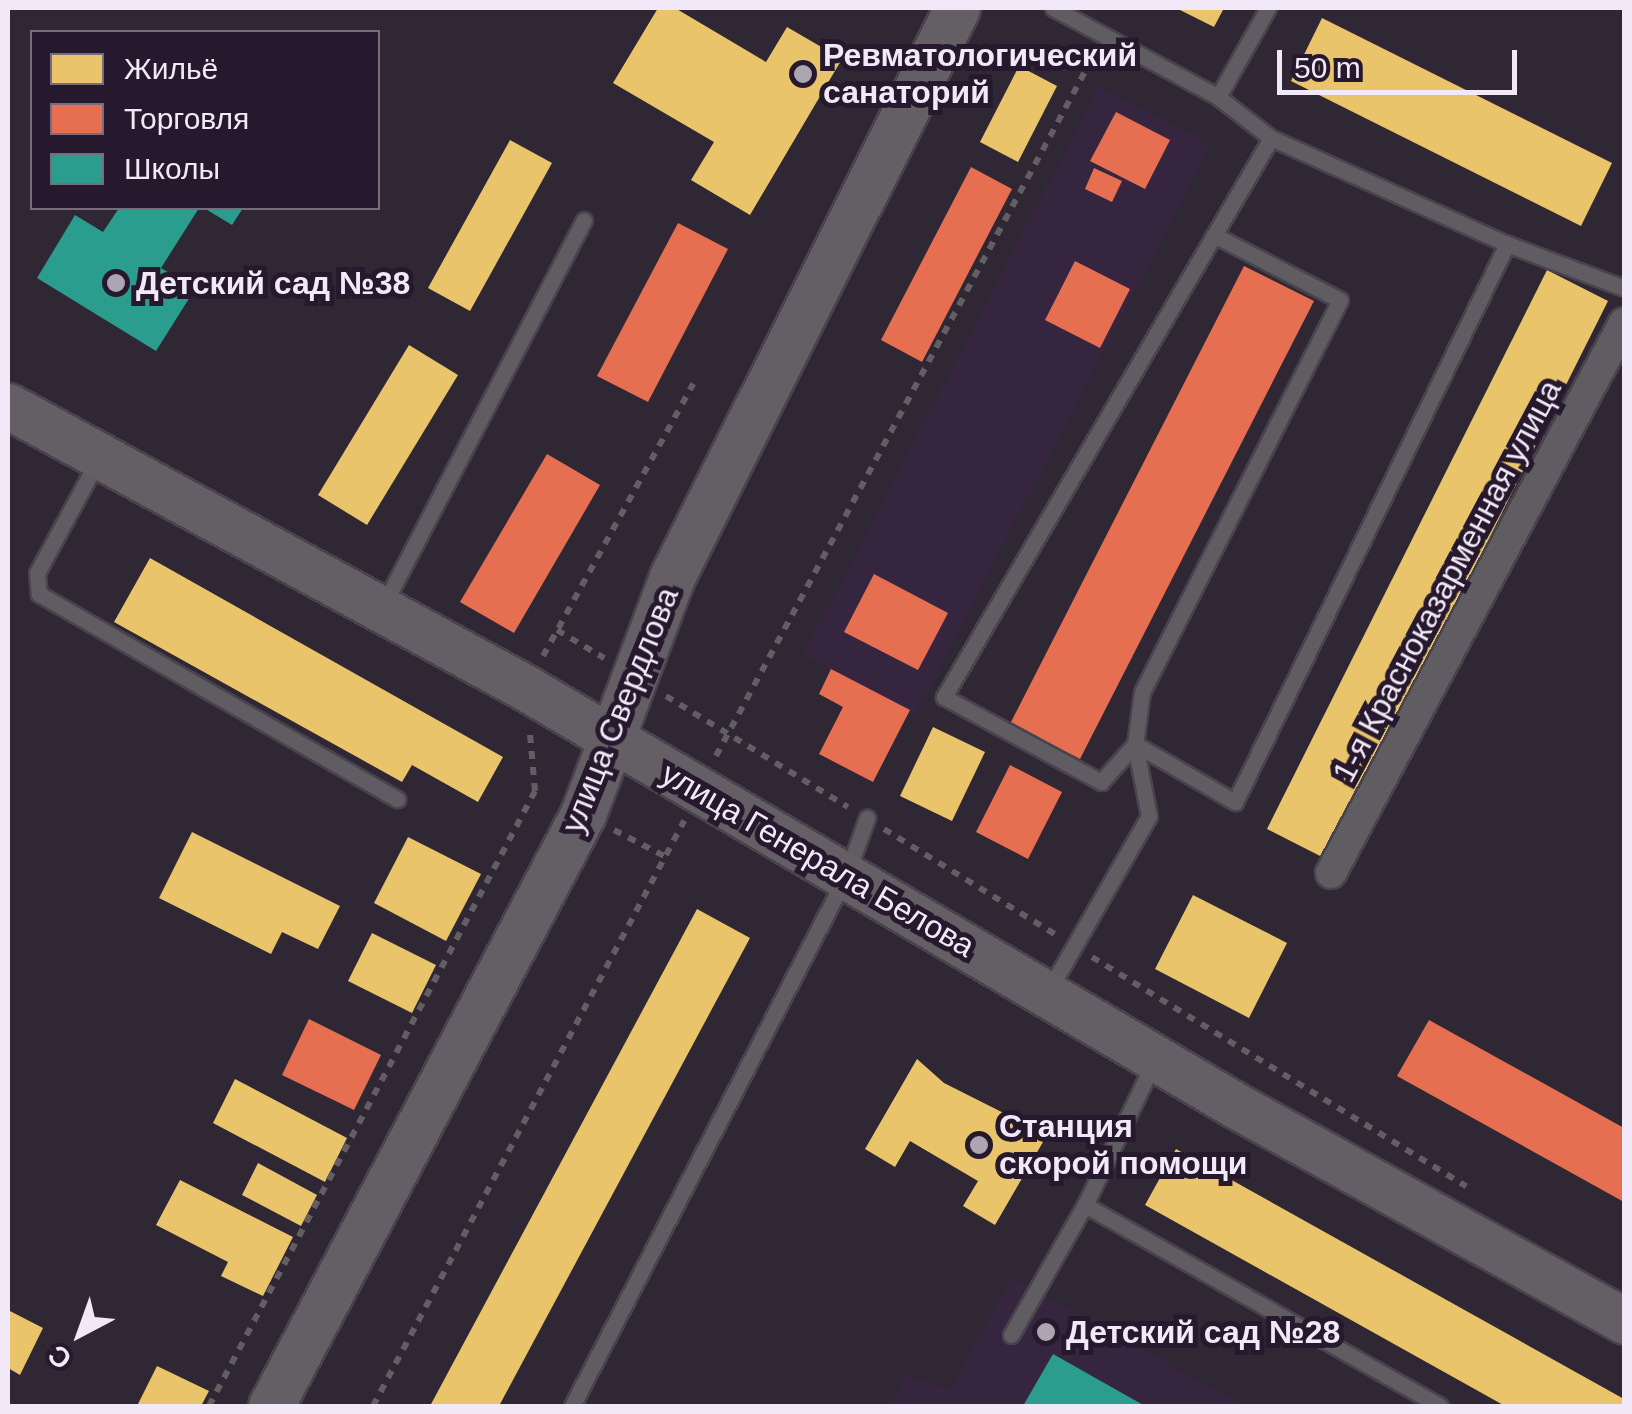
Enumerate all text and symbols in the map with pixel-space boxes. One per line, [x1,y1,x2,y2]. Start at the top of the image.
legend [30,30,380,210]
scale bar [1282,30,1522,92]
place label: Ревматологический санаторий [823,37,1137,112]
text: 50 m [1294,51,1361,84]
text: Жильё [124,52,218,85]
marker: Ревматологический санаторий [792,63,814,85]
text: Торговля [124,102,249,135]
text: Школы [124,152,220,185]
place label: Детский сад №38 [136,264,410,302]
marker: Детский сад №38 [105,272,127,294]
street label: 1-я Красноказарменная улица [1324,373,1570,789]
street label: улица Свердлова [553,582,687,838]
street label: улица Генерала Белова [655,755,981,965]
place label: Станция скорой помощи [999,1108,1248,1183]
marker: Станция скорой помощи [968,1134,990,1156]
north arrow [30,1284,130,1384]
place label: Детский сад №28 [1066,1313,1340,1351]
marker: Детский сад №28 [1035,1321,1057,1343]
text: С [42,1339,78,1375]

